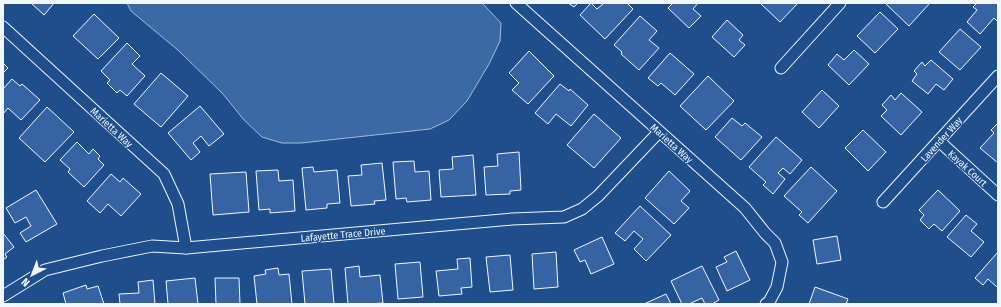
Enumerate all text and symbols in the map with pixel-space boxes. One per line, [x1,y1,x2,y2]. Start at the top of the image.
street label: Marietta Way [88,105,135,151]
street label: Lavender Way [918,114,965,165]
street label: Marietta Way [648,122,695,166]
street label: Kayak Court [945,148,990,190]
street label: Lafayette Trace Drive [300,225,386,245]
north arrow [12,255,52,295]
text: N [19,275,32,289]

